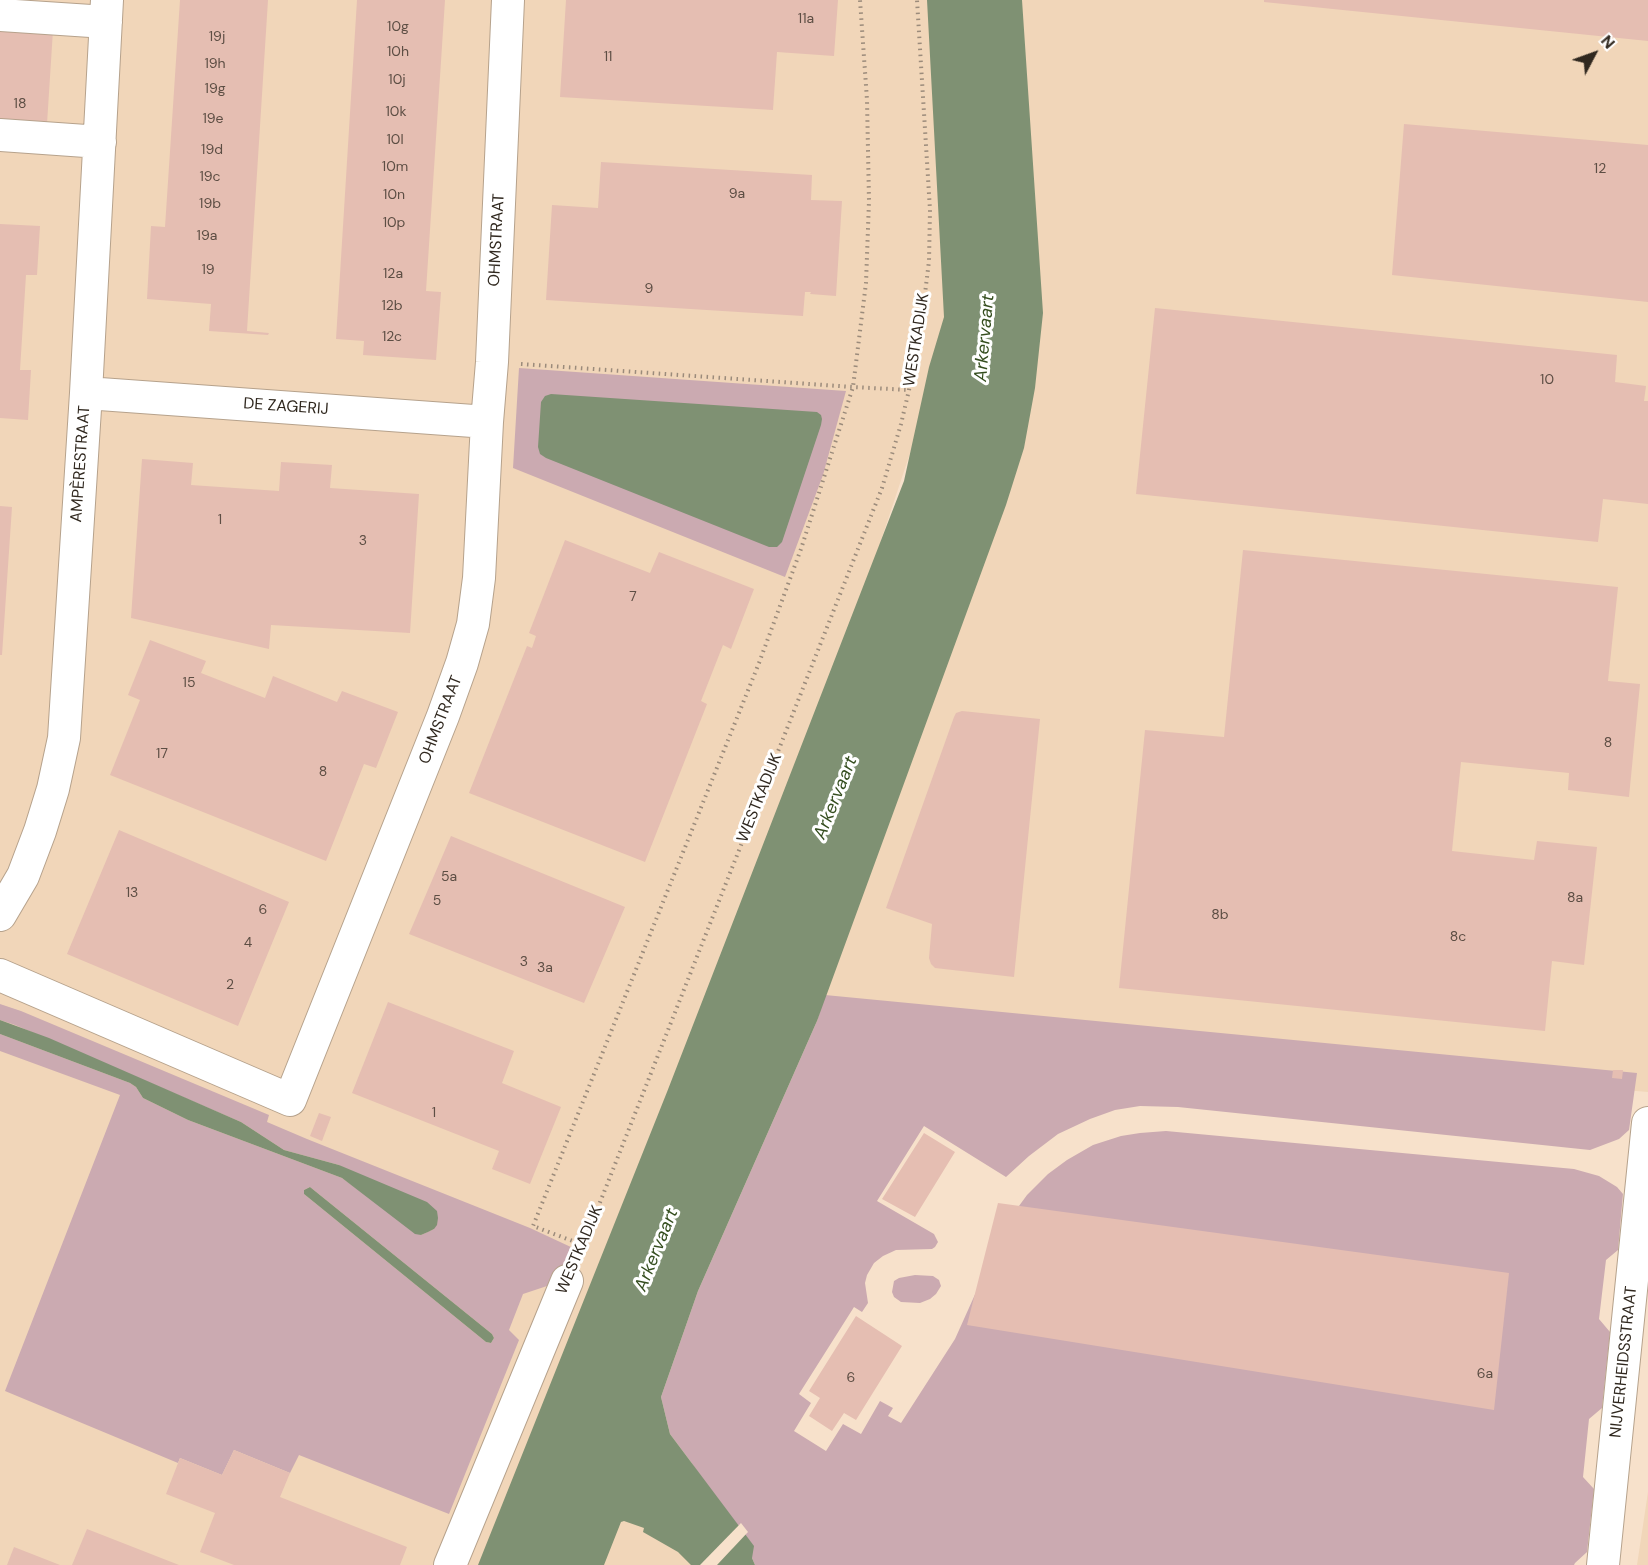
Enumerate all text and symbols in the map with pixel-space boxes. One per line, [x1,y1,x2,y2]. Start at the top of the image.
house number: 11a [798,11,814,27]
house number: 10g [387,19,409,35]
north arrow [1564,24,1624,84]
house number: 19j [209,29,225,45]
text: N [1596,31,1620,53]
house number: 10h [387,44,409,60]
house number: 11 [604,49,612,65]
house number: 19h [204,56,226,72]
house number: 10j [388,72,406,88]
house number: 19g [205,81,225,97]
house number: 18 [14,96,26,112]
house number: 10k [386,104,406,120]
house number: 19e [202,111,224,127]
house number: 10l [386,132,404,148]
house number: 19d [201,142,223,158]
house number: 10m [382,159,408,175]
house number: 12 [1594,161,1606,177]
house number: 19c [199,169,221,185]
house number: 9a [729,186,745,202]
house number: 10n [383,187,405,203]
street label: OHMSTRAAT [485,193,509,287]
house number: 19b [199,196,221,212]
house number: 10p [383,215,405,231]
house number: 19a [197,228,217,244]
house number: 19 [201,262,215,278]
house number: 12a [383,266,403,282]
house number: 9 [645,281,653,297]
street label: WESTKADIJK [900,292,934,388]
water label: Arkervaart [970,293,1000,383]
house number: 12b [381,298,403,314]
house number: 12c [382,329,402,345]
house number: 10 [1540,372,1554,388]
street label: DE ZAGERIJ [243,394,329,420]
street label: AMPÈRESTRAAT [67,405,95,523]
house number: 1 [218,512,222,528]
house number: 3 [359,533,367,549]
house number: 7 [629,589,637,605]
street label: OHMSTRAAT [415,673,467,767]
house number: 15 [183,675,195,691]
house number: 8 [1604,735,1612,751]
house number: 17 [156,746,168,762]
street label: WESTKADIJK [733,751,787,845]
water label: Arkervaart [810,753,862,843]
house number: 8 [319,764,327,780]
house number: 5a [441,869,457,885]
house number: 13 [126,885,138,901]
house number: 8a [1567,890,1583,906]
house number: 5 [433,893,441,909]
house number: 6 [259,902,267,918]
house number: 8b [1211,907,1229,923]
house number: 8c [1450,929,1466,945]
house number: 4 [244,935,252,951]
house number: 3 [520,954,528,970]
house number: 3a [537,960,553,976]
house number: 2 [226,977,234,993]
house number: 1 [432,1105,436,1121]
street label: WESTKADIJK [553,1203,607,1297]
water label: Arkervaart [631,1205,683,1295]
street label: NIJVERHEIDSSTRAAT [1606,1285,1642,1439]
house number: 6a [1477,1366,1493,1382]
house number: 6 [847,1370,855,1386]

